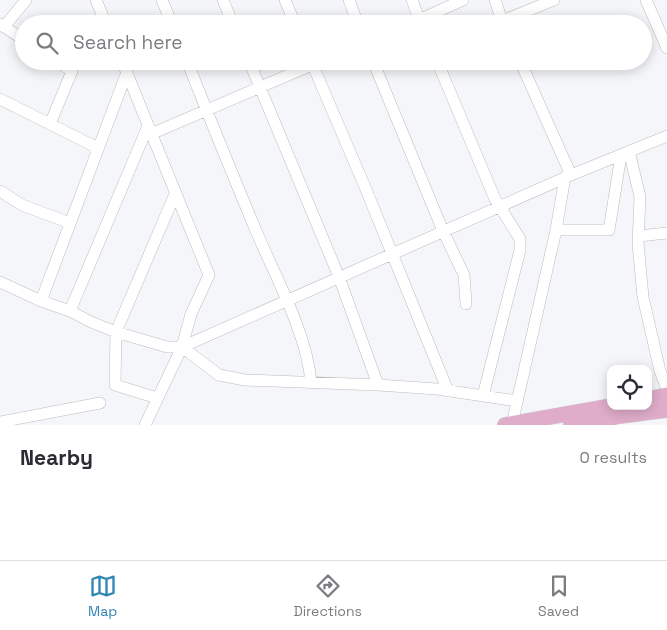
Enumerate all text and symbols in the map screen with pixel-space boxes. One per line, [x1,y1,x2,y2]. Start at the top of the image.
search box [15,15,652,70]
icon: search [33,29,61,57]
text: Search here [73,30,183,55]
map controls [607,365,652,410]
button: locate [607,365,652,410]
text: Nearby [20,444,93,471]
text: 0 results [579,447,647,468]
tab: Map [88,572,117,620]
tab: Directions [293,572,362,620]
tab: Saved [538,572,579,620]

